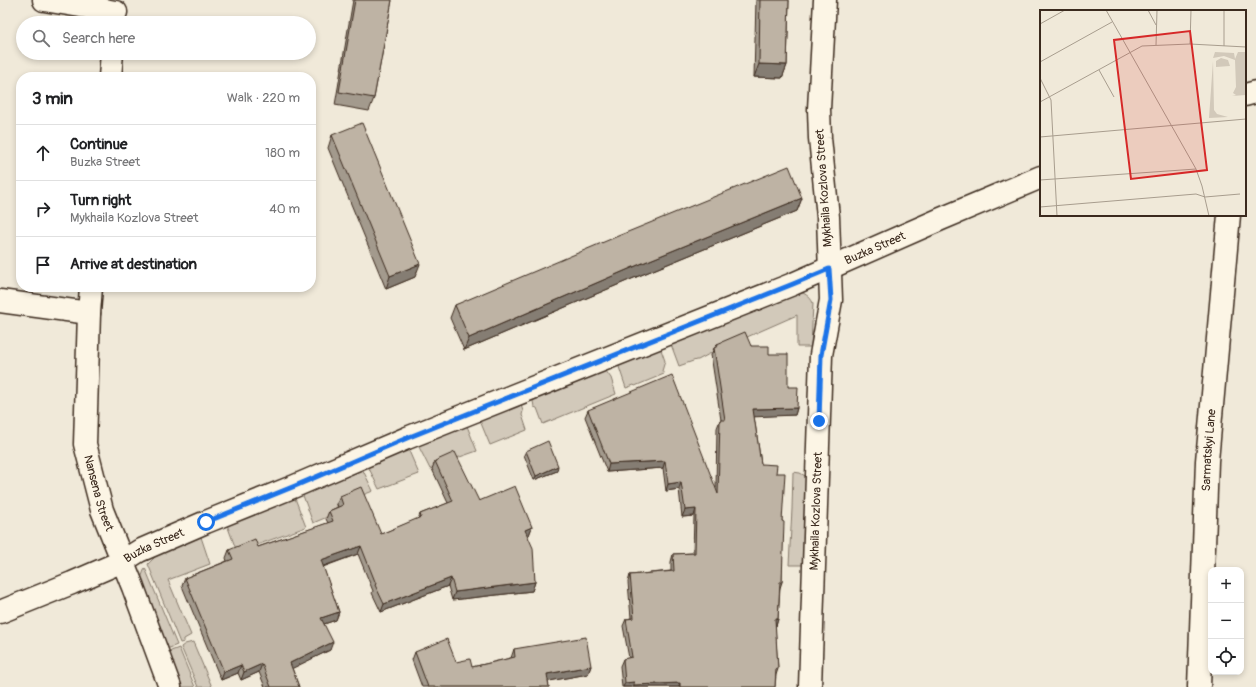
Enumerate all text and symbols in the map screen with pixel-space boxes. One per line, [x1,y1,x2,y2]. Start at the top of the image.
inset map [1040,10,1246,216]
search box [16,16,316,60]
icon: search [30,27,52,49]
text: Search here [62,29,135,48]
text: 3 min [32,88,73,109]
text: Walk · 220 m [227,90,300,106]
street label: Mykhaila Kozlova Street [812,128,836,248]
text: Continue [70,135,128,154]
icon: ahead [32,142,54,164]
text: 180 m [265,145,300,161]
text: Buzka Street [70,154,140,170]
text: Turn right [70,191,131,210]
icon: right [32,198,54,220]
text: 40 m [269,201,300,217]
text: Mykhaila Kozlova Street [70,210,198,226]
street label: Buzka Street [842,228,908,268]
icon: arrive [32,254,54,276]
text: Arrive at destination [70,255,197,274]
street label: Sarmatskyi Lane [1198,408,1219,492]
route end [810,412,828,430]
street label: Mykhaila Kozlova Street [806,451,825,571]
street label: Nansena Street [81,453,117,533]
route start [197,513,215,531]
street label: Buzka Street [121,525,187,566]
map controls [1208,567,1244,675]
button: + [1208,567,1244,603]
button: − [1208,603,1244,639]
button: locate [1208,639,1244,675]

